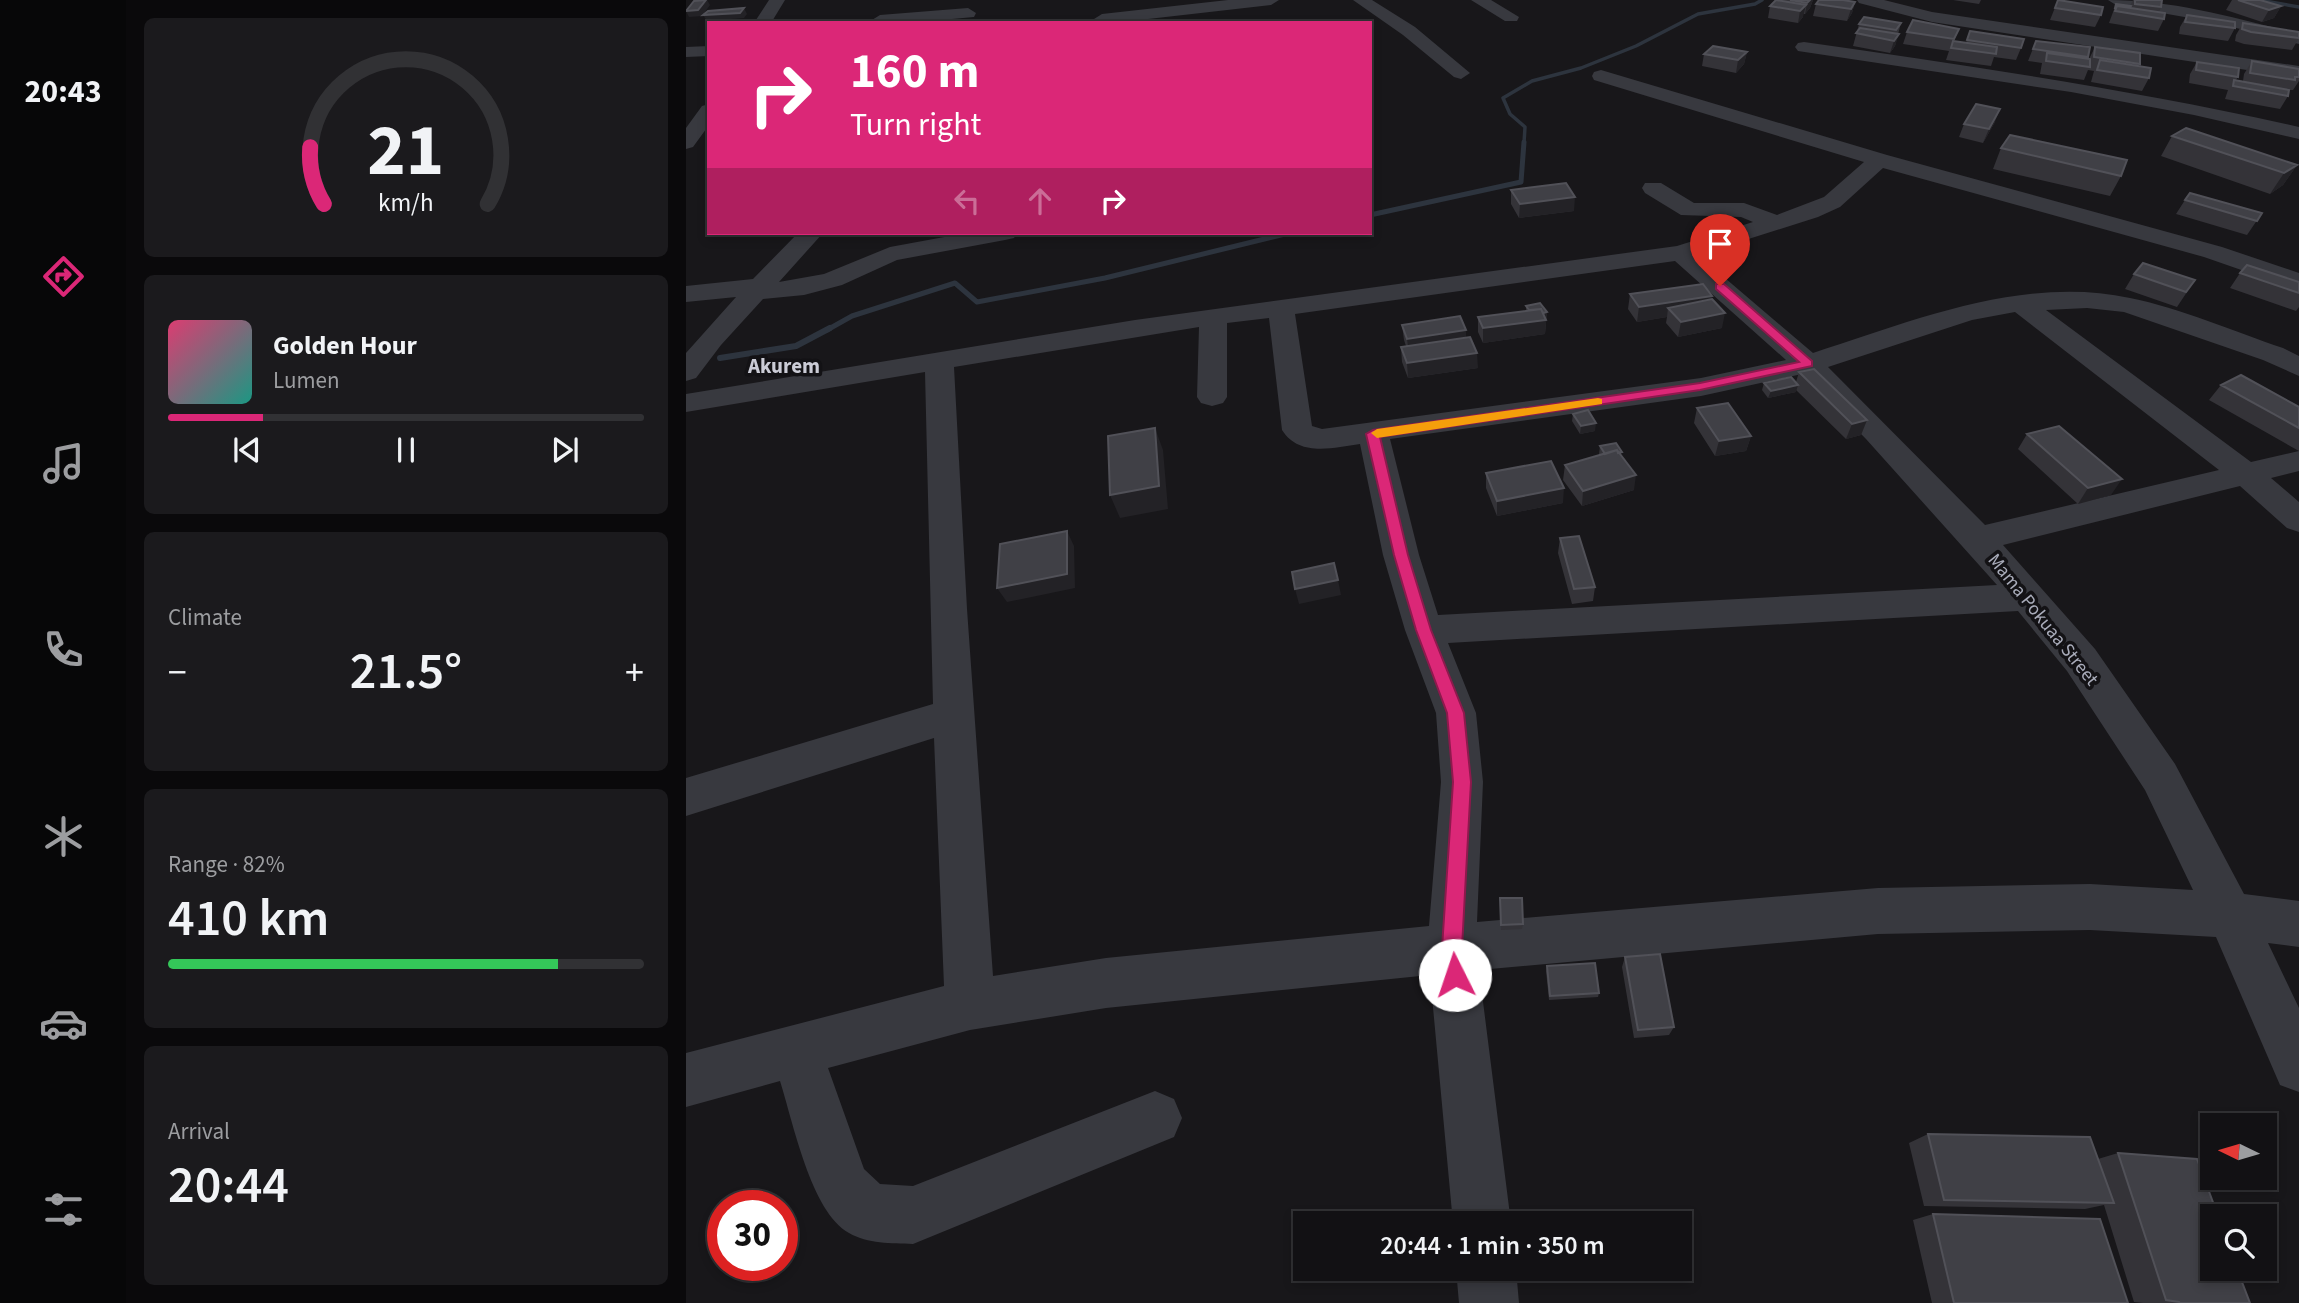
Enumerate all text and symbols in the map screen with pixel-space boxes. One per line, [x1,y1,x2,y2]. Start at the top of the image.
text: 160 m [850,37,979,107]
icon: right [735,49,826,140]
text: 20:43 [24,69,102,115]
text: 21 [368,99,444,203]
text: Turn right [850,102,981,148]
icon: left [948,182,986,220]
icon: ahead [1021,182,1059,220]
icon: right [1094,182,1132,220]
text: km/h [378,184,434,220]
pin [1690,214,1750,286]
icon: arrive [1701,225,1739,263]
icon: directions [39,252,88,301]
text: Golden Hour [273,327,417,364]
district label: Akurem [747,351,820,381]
text: Lumen [273,364,340,397]
icon: previous [228,431,266,469]
icon: pause [387,431,425,469]
icon: next [546,431,584,469]
icon: music [39,439,88,488]
street label: Mama Pokuaa Street [1981,548,2105,692]
text: Climate [168,601,242,634]
icon: phone [39,625,88,674]
text: 21.5° [350,635,462,709]
text: − [168,646,187,700]
text: + [625,646,644,700]
icon: climate [39,812,88,861]
text: Range · 82% [168,848,285,881]
text: 410 km [168,882,329,956]
position arrow [1418,938,1492,1012]
icon: car [39,999,88,1048]
north arrow [2200,1113,2277,1190]
map controls [2200,1113,2277,1281]
text: Arrival [168,1115,230,1148]
text: 20:44 [168,1149,289,1223]
icon: filters [39,1185,88,1234]
speed limit sign: 30 [707,1190,798,1281]
button: search [2200,1204,2277,1281]
text: 20:44 · 1 min · 350 m [1380,1227,1605,1264]

